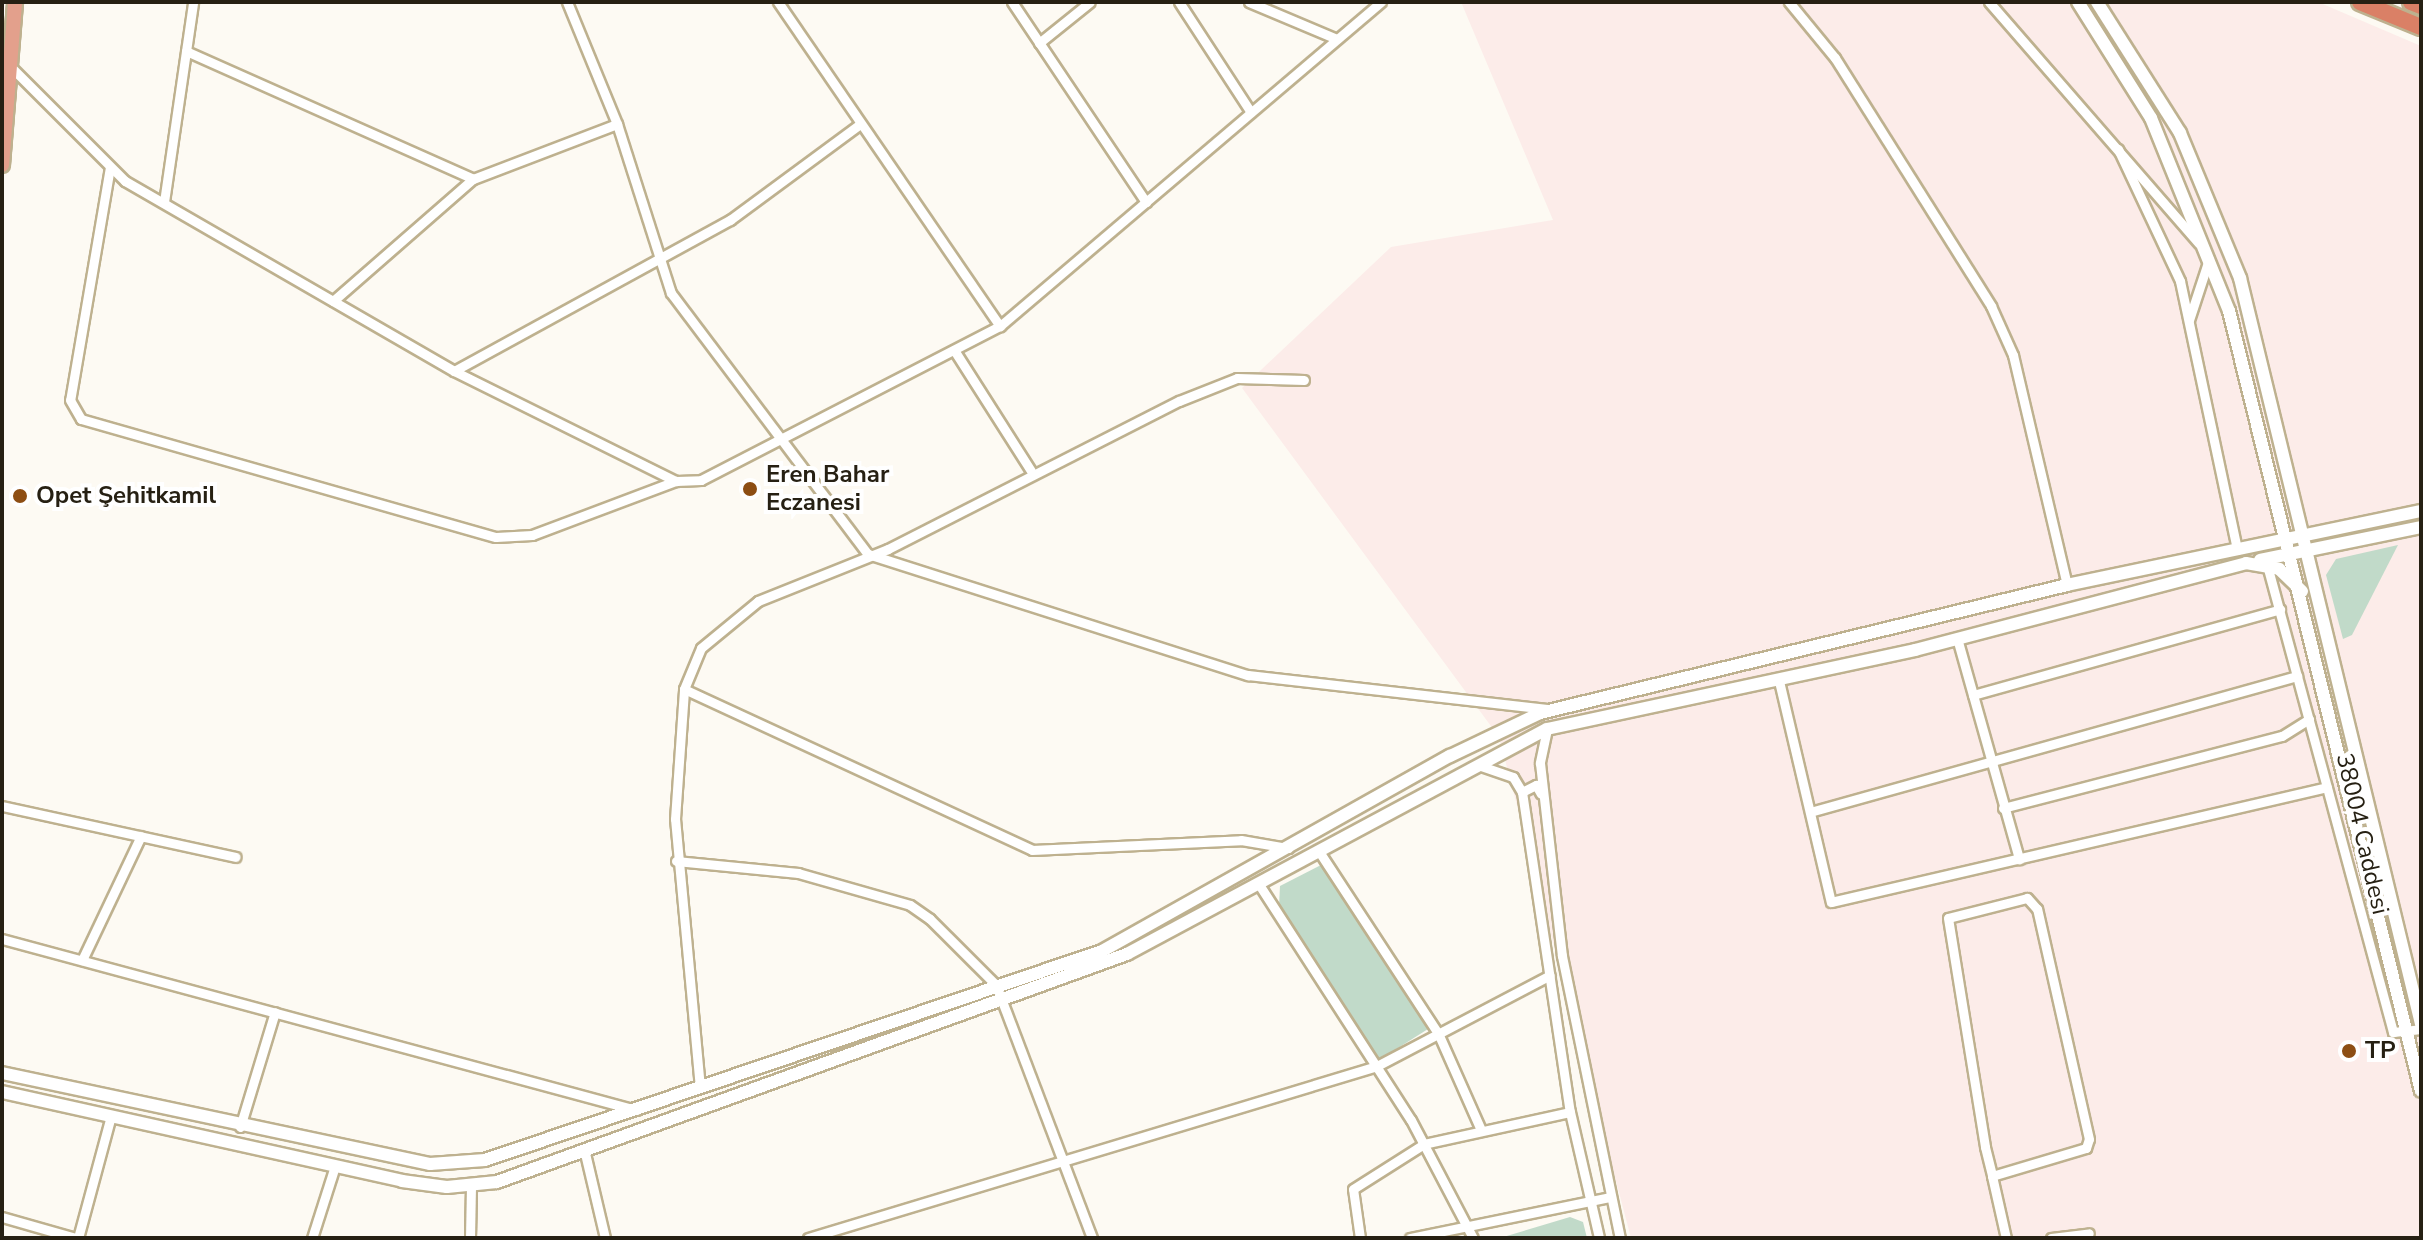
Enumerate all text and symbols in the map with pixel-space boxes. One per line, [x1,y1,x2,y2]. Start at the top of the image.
place label: Eren Bahar Eczanesi [766,461,889,517]
marker: Eren Bahar Eczanesi [741,480,759,498]
place label: Opet Şehitkamil [36,482,216,510]
marker: Opet Şehitkamil [11,487,29,505]
street label: 38004 Caddesi [2329,751,2395,917]
place label: TP [2365,1037,2396,1065]
marker: TP [2340,1042,2358,1060]

